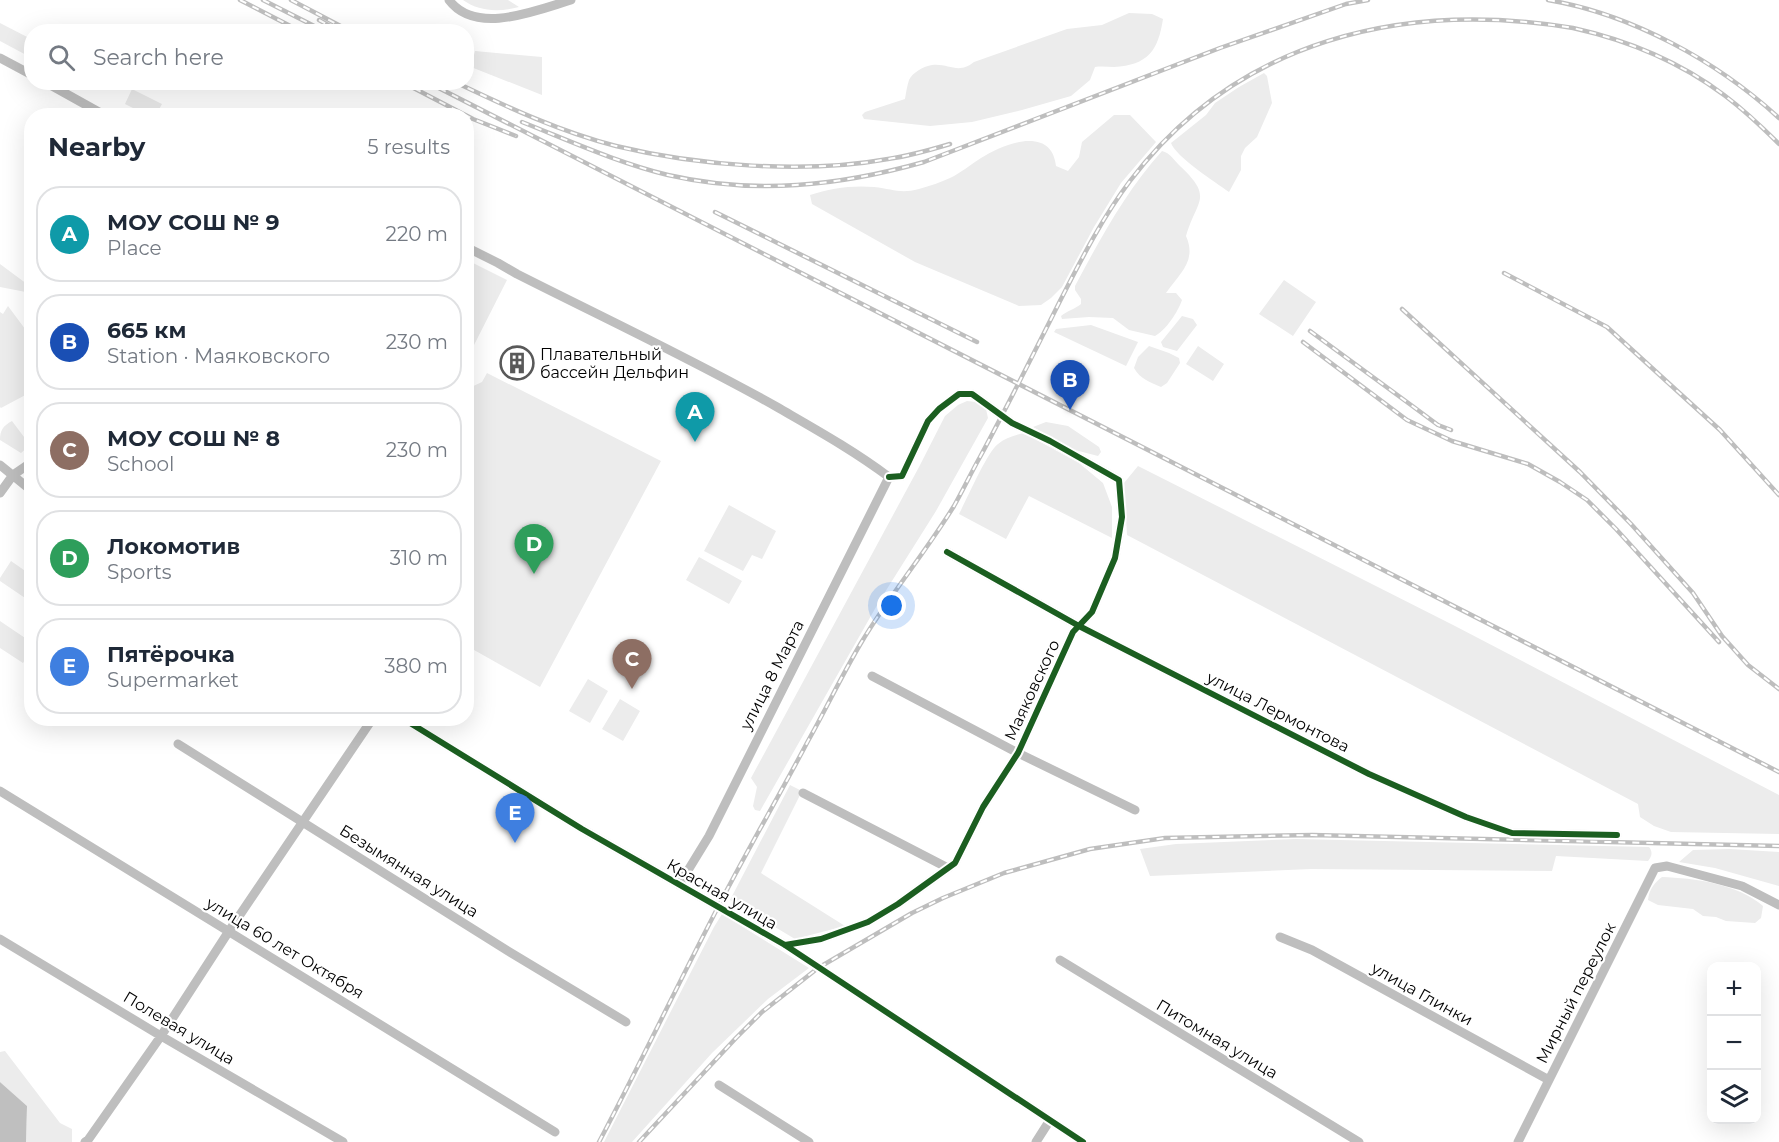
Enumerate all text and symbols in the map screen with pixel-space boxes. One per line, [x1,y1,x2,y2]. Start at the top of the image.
search box [24,24,474,90]
icon: search [45,41,78,74]
text: Search here [93,44,224,71]
text: Nearby [48,131,145,163]
text: 5 results [367,135,450,159]
text: МОУ СОШ № 9 [107,209,280,236]
text: A [62,222,77,246]
text: 220 m [386,222,448,246]
text: Place [107,236,162,260]
text: 665 км [107,317,186,344]
text: B [62,330,77,354]
text: 230 m [386,330,448,354]
text: Station · Маяковского [107,344,330,368]
building icon: Плавательный бассейн Дельфин [499,345,535,381]
place label: Плавательный бассейн Дельфин [540,345,689,382]
pin: B [1050,360,1090,410]
pin: A [676,392,714,442]
text: МОУ СОШ № 8 [107,425,280,452]
text: C [62,438,77,462]
text: 230 m [386,438,448,462]
text: School [107,452,174,476]
pin: D [514,524,554,574]
text: Локомотив [107,533,240,560]
text: D [61,546,78,570]
text: 310 m [390,546,448,570]
text: Sports [107,560,172,584]
your location [877,591,906,620]
street label: улица 8 Марта [736,617,808,734]
street label: Маяковского [1000,637,1064,743]
pin: C [612,640,652,689]
text: Пятёрочка [107,641,235,668]
text: E [63,654,76,678]
text: 380 m [384,654,448,678]
street label: улица Лермонтова [1203,667,1353,756]
text: Supermarket [107,668,239,692]
pin: E [496,794,534,843]
street label: Безымянная улица [336,821,482,921]
street label: Красная улица [663,855,781,933]
street label: улица 60 лет Октября [202,893,367,1003]
street label: Мирный переулок [1532,919,1620,1067]
street label: улица Глинки [1367,958,1476,1030]
map controls [1707,962,1761,1124]
button: + [1707,962,1761,1016]
street label: Полевая улица [120,987,238,1069]
street label: Питомная улица [1153,995,1281,1083]
button: − [1707,1016,1761,1070]
button: layers [1707,1070,1761,1124]

